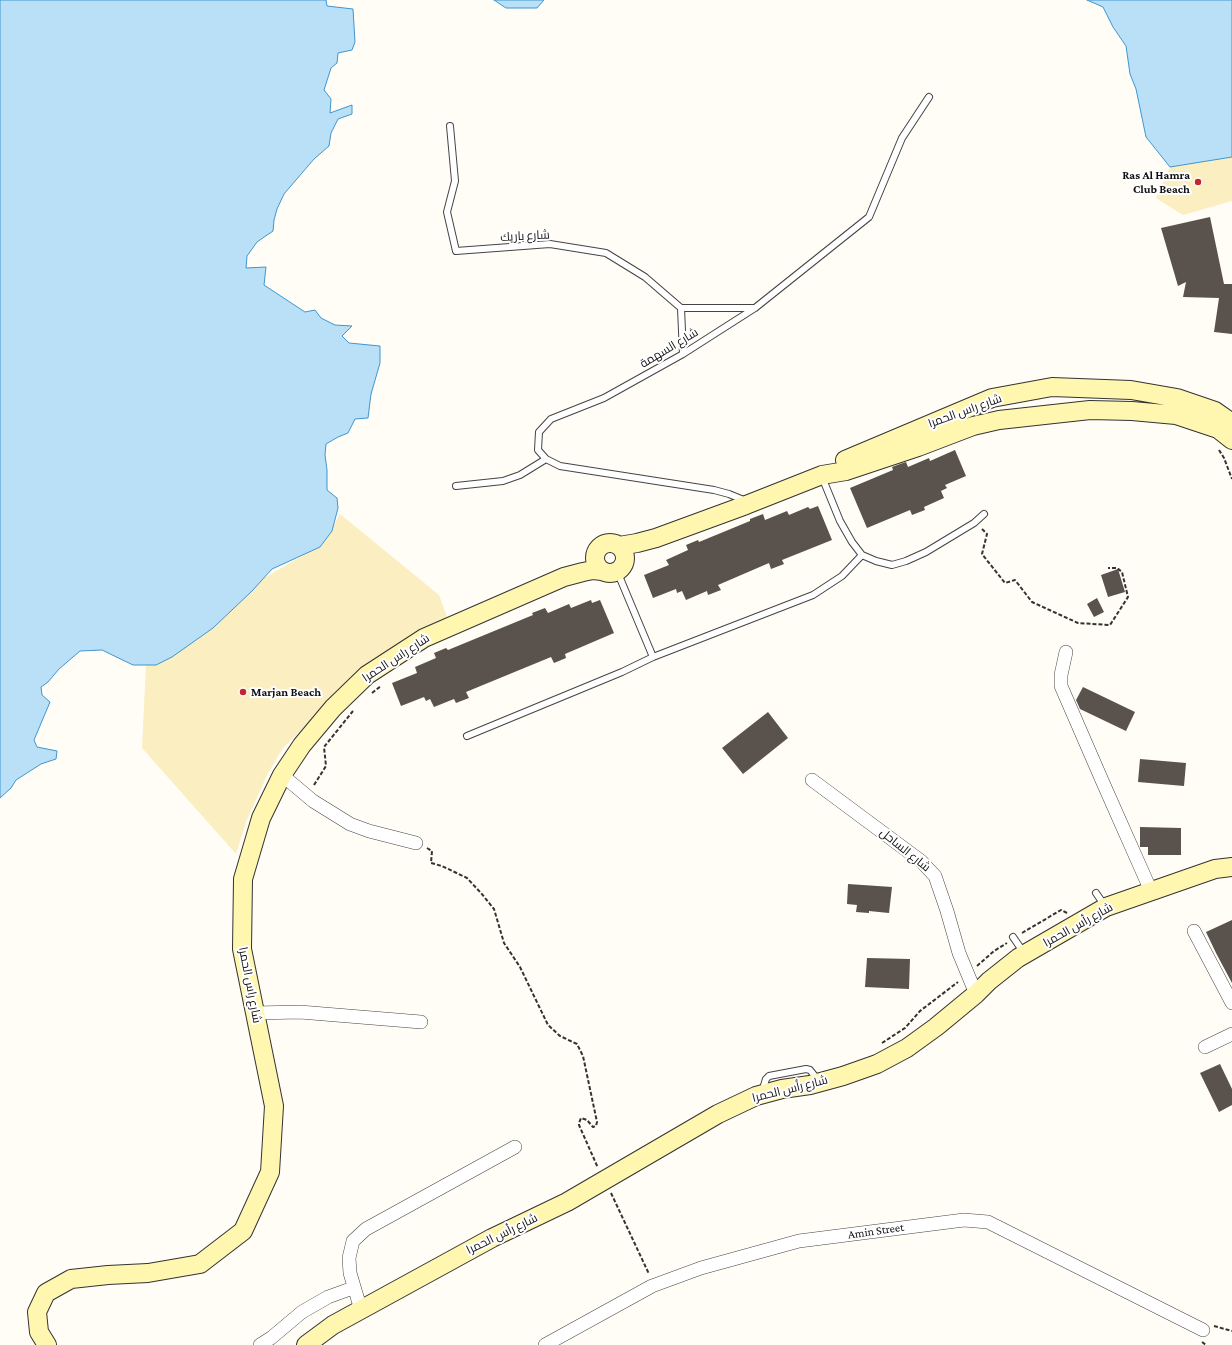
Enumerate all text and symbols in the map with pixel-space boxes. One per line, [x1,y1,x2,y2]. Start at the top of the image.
place label: Ras Al Hamra Club Beach [1122,168,1190,196]
marker: Ras Al Hamra Club Beach [1193,177,1203,187]
street label: شارع باريك [500,228,550,244]
street label: شارع السهمة [637,325,701,371]
street label: شارع راس الحمرا [926,391,1004,431]
street label: شارع راس الحمرا [360,631,432,685]
place label: Marjan Beach [251,685,321,699]
marker: Marjan Beach [238,687,248,697]
street label: شارع الساحل [877,825,933,875]
street label: شارع رأس الحمرا [1041,900,1115,950]
street label: شارع راس الحمرا [236,946,264,1024]
street label: شارع رأس الحمرا [751,1073,829,1105]
street label: شارع رأس الحمرا [464,1211,540,1257]
street label: Amin Street [847,1220,905,1242]

